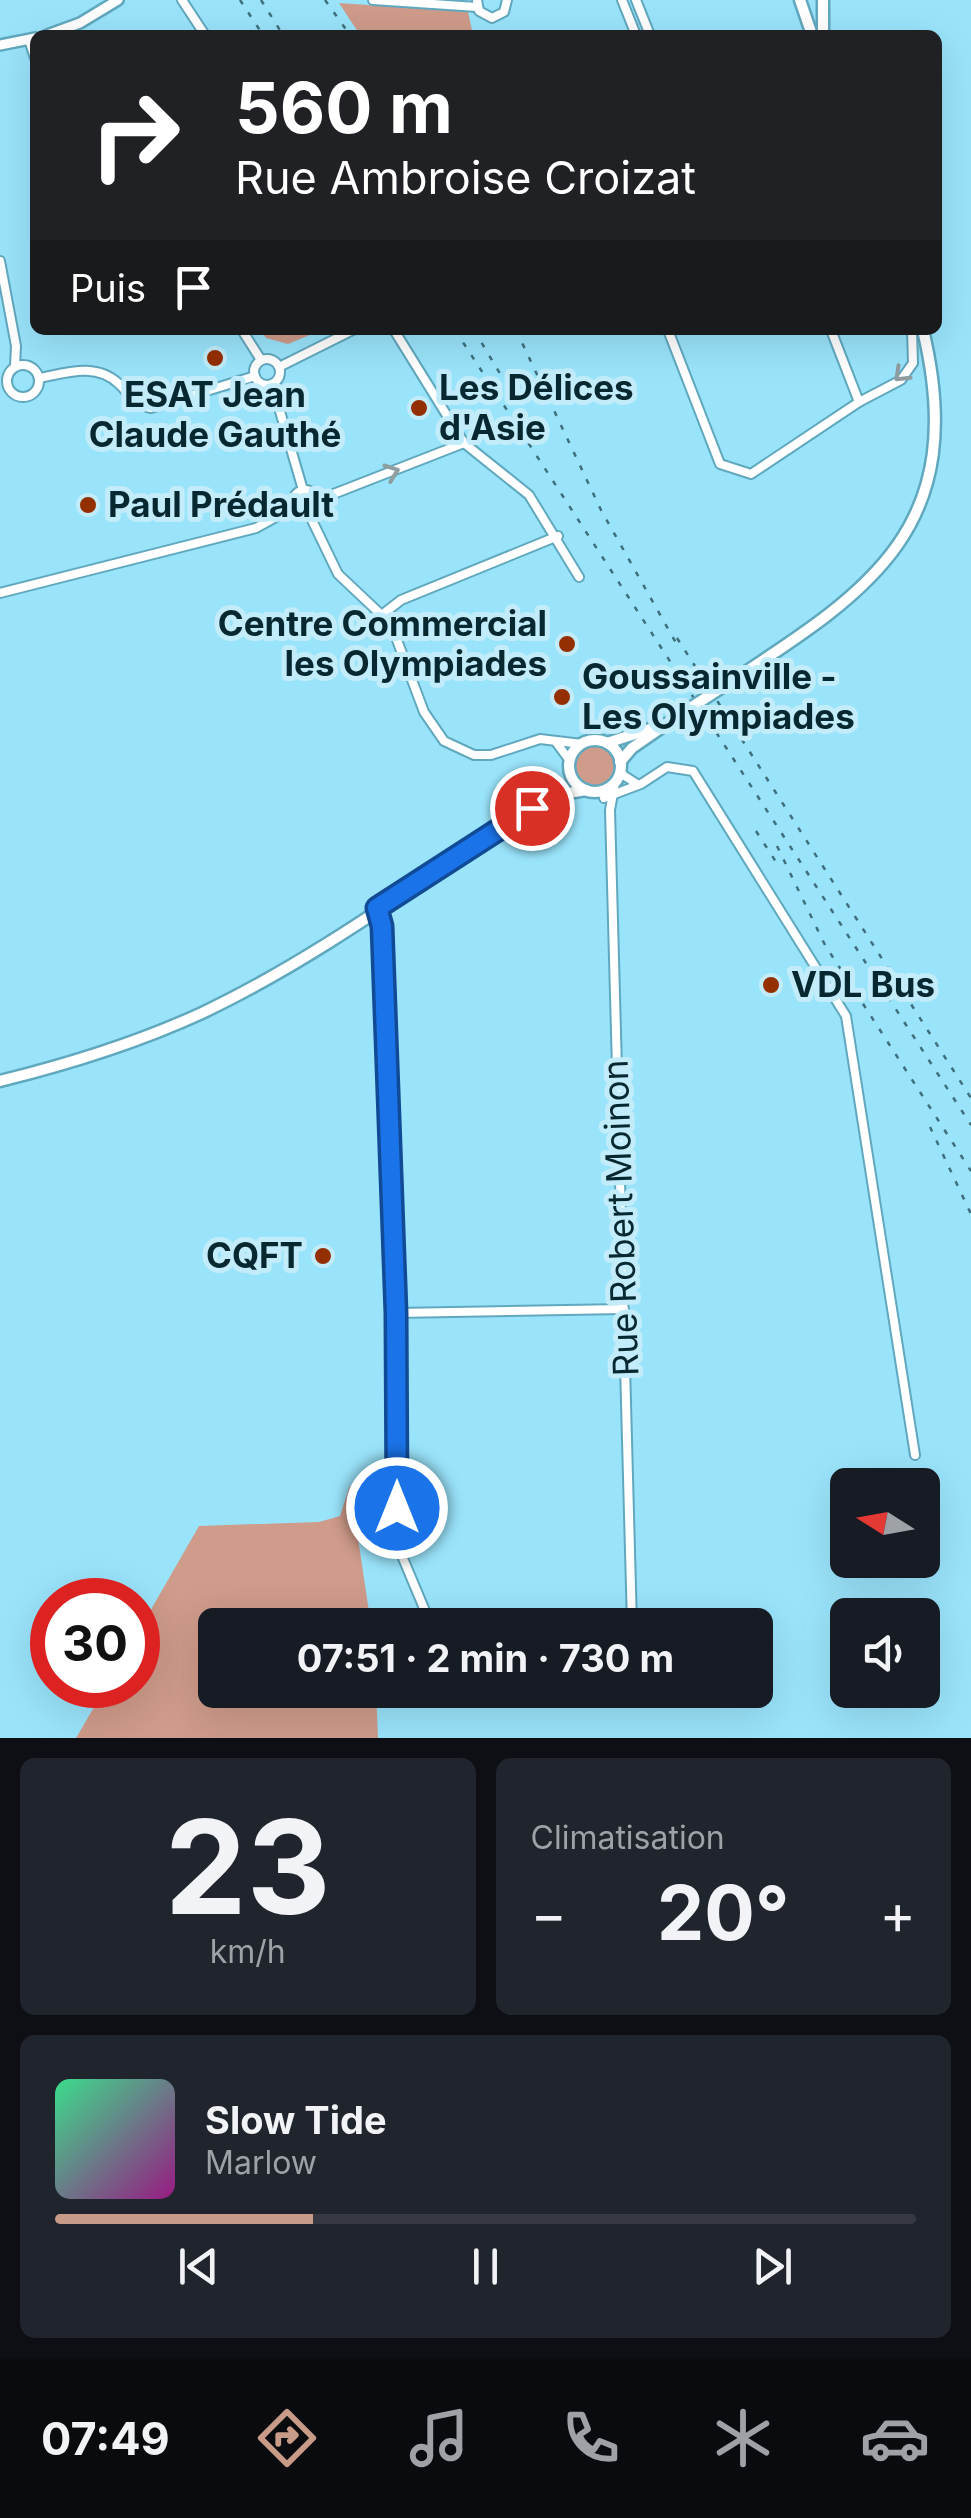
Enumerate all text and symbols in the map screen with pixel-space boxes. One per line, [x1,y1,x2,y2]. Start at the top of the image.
text: 560 m [235,65,453,150]
icon: right [70,70,200,200]
text: Rue Ambroise Croizat [235,150,696,205]
icon: arrive [166,260,221,315]
text: Puis [70,265,146,311]
marker: ESAT Jean Claude Gauthé [204,347,226,369]
one-way arrow [895,363,913,381]
place label: Les Délices d'Asie [439,366,634,448]
place label: ESAT Jean Claude Gauthé [89,373,341,455]
marker: Les Délices d'Asie [408,397,430,419]
one-way arrow [382,463,399,484]
place label: Paul Prédault [108,483,334,525]
marker: Paul Prédault [77,494,99,516]
place label: Centre Commercial les Olympiades [218,602,547,684]
marker: Centre Commercial les Olympiades [556,633,578,655]
place label: Goussainville - Les Olympiades [582,655,855,737]
marker: Goussainville - Les Olympiades [551,686,573,708]
pin [490,766,575,851]
icon: arrive [505,781,560,836]
place label: VDL Bus [791,963,935,1005]
marker: VDL Bus [760,974,782,996]
street label: Rue Robert Moinon [593,1059,647,1377]
place label: CQFT [206,1234,303,1276]
marker: CQFT [312,1245,334,1267]
position arrow [345,1456,449,1560]
north arrow [830,1468,940,1578]
map controls [830,1468,940,1708]
speed limit sign: 30 [30,1578,160,1708]
button: sound [830,1598,940,1708]
text: 07:51 · 2 min · 730 m [297,1635,674,1681]
text: 23 [165,1788,331,1945]
text: Climatisation [531,1818,725,1857]
text: 20° [657,1867,789,1958]
text: − [531,1881,567,1947]
text: + [880,1881,916,1947]
text: km/h [210,1932,286,1971]
text: Slow Tide [205,2097,387,2143]
text: Marlow [205,2143,317,2182]
icon: previous [171,2239,226,2294]
icon: pause [458,2239,513,2294]
icon: next [745,2239,800,2294]
icon: directions [252,2403,322,2473]
icon: music [404,2403,474,2473]
icon: phone [556,2403,626,2473]
icon: climate [708,2403,778,2473]
icon: car [860,2403,930,2473]
text: 07:49 [41,2411,170,2466]

